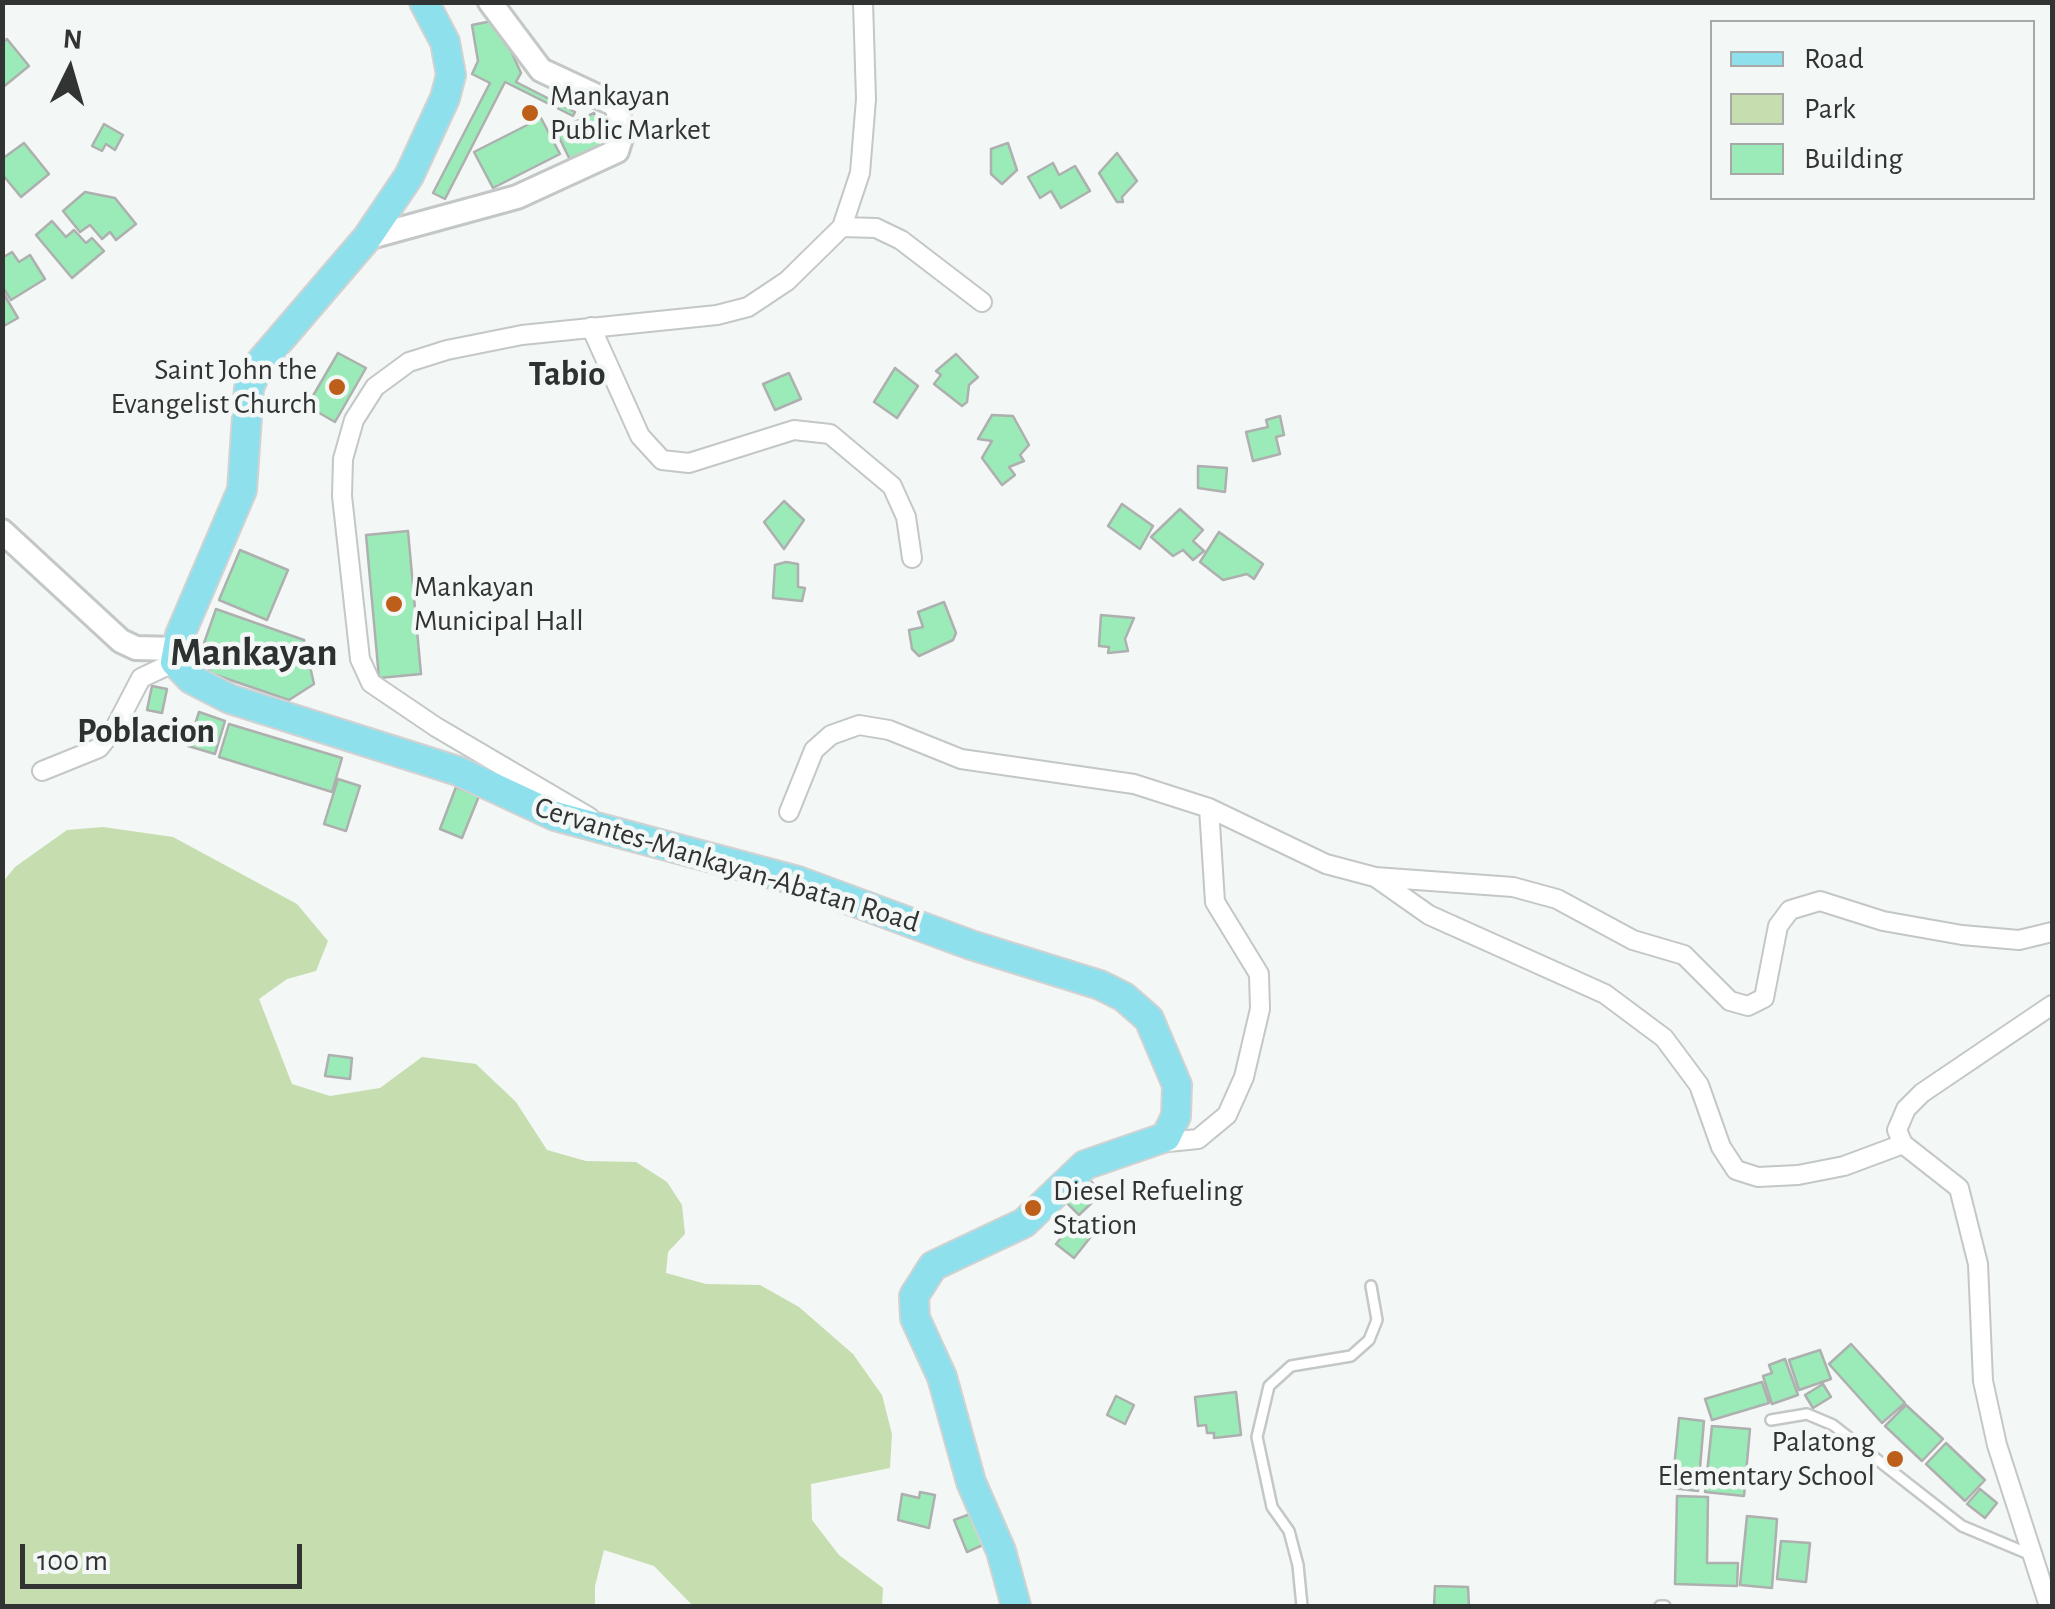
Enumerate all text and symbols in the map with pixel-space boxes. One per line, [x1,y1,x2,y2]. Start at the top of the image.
north arrow [20,20,120,120]
legend [1710,20,2035,200]
text: N [62,25,84,55]
text: Road [1804,44,1864,74]
place label: Mankayan Public Market [550,78,710,148]
text: Park [1804,94,1856,124]
marker: Mankayan Public Market [519,102,541,124]
text: Building [1804,144,1903,174]
place label: Saint John the Evangelist Church [110,352,317,422]
district label: Tabio [529,353,605,395]
marker: Saint John the Evangelist Church [326,376,348,398]
place label: Mankayan Municipal Hall [414,569,584,640]
marker: Mankayan Municipal Hall [383,593,405,615]
district label: Mankayan [170,629,338,677]
district label: Poblacion [77,710,215,752]
street label: Cervantes-Mankayan-Abatan Road [530,789,924,941]
place label: Diesel Refueling Station [1053,1173,1243,1244]
marker: Diesel Refueling Station [1022,1197,1044,1219]
place label: Palatong Elementary School [1658,1424,1875,1494]
marker: Palatong Elementary School [1884,1448,1906,1470]
scale bar [25,1524,308,1586]
text: 100 m [37,1546,108,1576]

